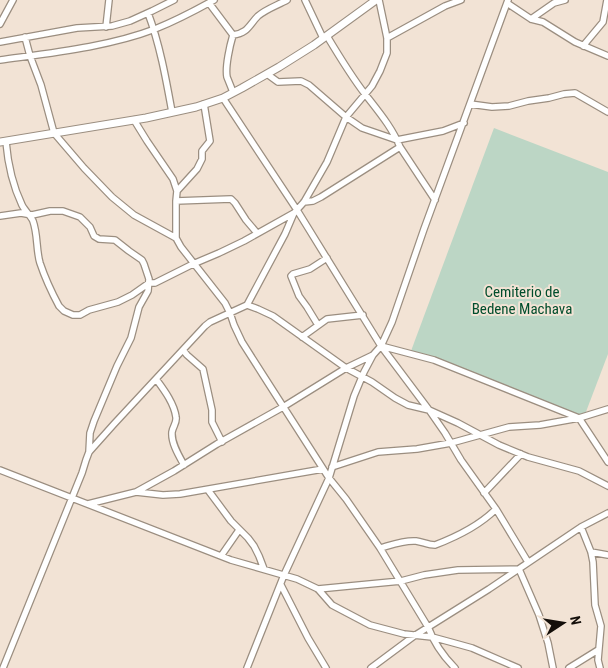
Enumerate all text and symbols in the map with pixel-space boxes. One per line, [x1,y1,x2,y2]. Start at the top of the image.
park label: Cemiterio de Bedene Machava [472,283,572,318]
north arrow [538,598,588,648]
text: N [567,614,584,626]

